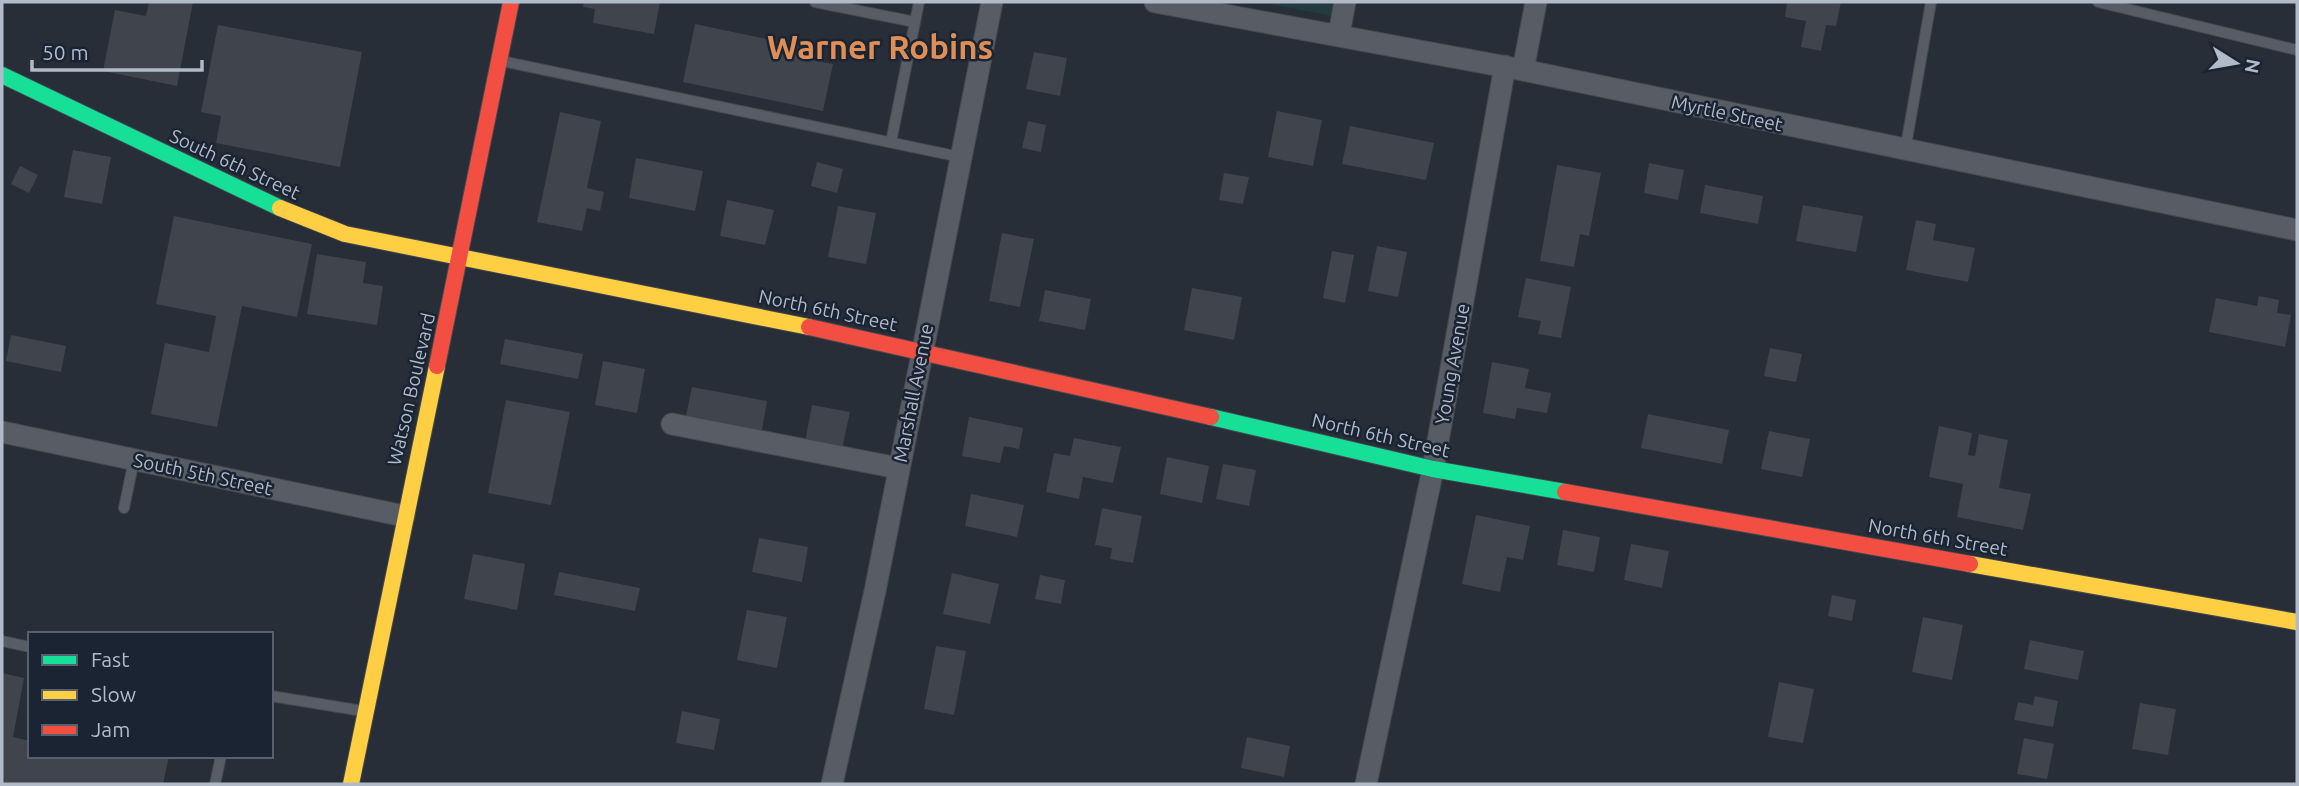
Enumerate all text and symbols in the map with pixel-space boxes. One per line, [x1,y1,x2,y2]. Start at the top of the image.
scale bar [32,28,201,72]
district label: Warner Robins [767,28,993,65]
north arrow [2201,28,2271,98]
text: 50 m [42,40,89,64]
text: N [2241,57,2265,75]
street label: Myrtle Street [1669,90,1785,136]
street label: South 6th Street [166,124,304,204]
street label: North 6th Street [757,285,900,336]
street label: Young Avenue [1431,302,1473,426]
street label: Watson Boulevard [383,311,439,467]
street label: Marshall Avenue [889,322,937,464]
street label: North 6th Street [1310,408,1453,462]
street label: South 5th Street [132,449,275,500]
street label: North 6th Street [1867,514,2010,560]
legend [28,632,273,758]
text: Fast [91,647,129,671]
text: Slow [91,682,136,706]
text: Jam [91,717,130,741]

